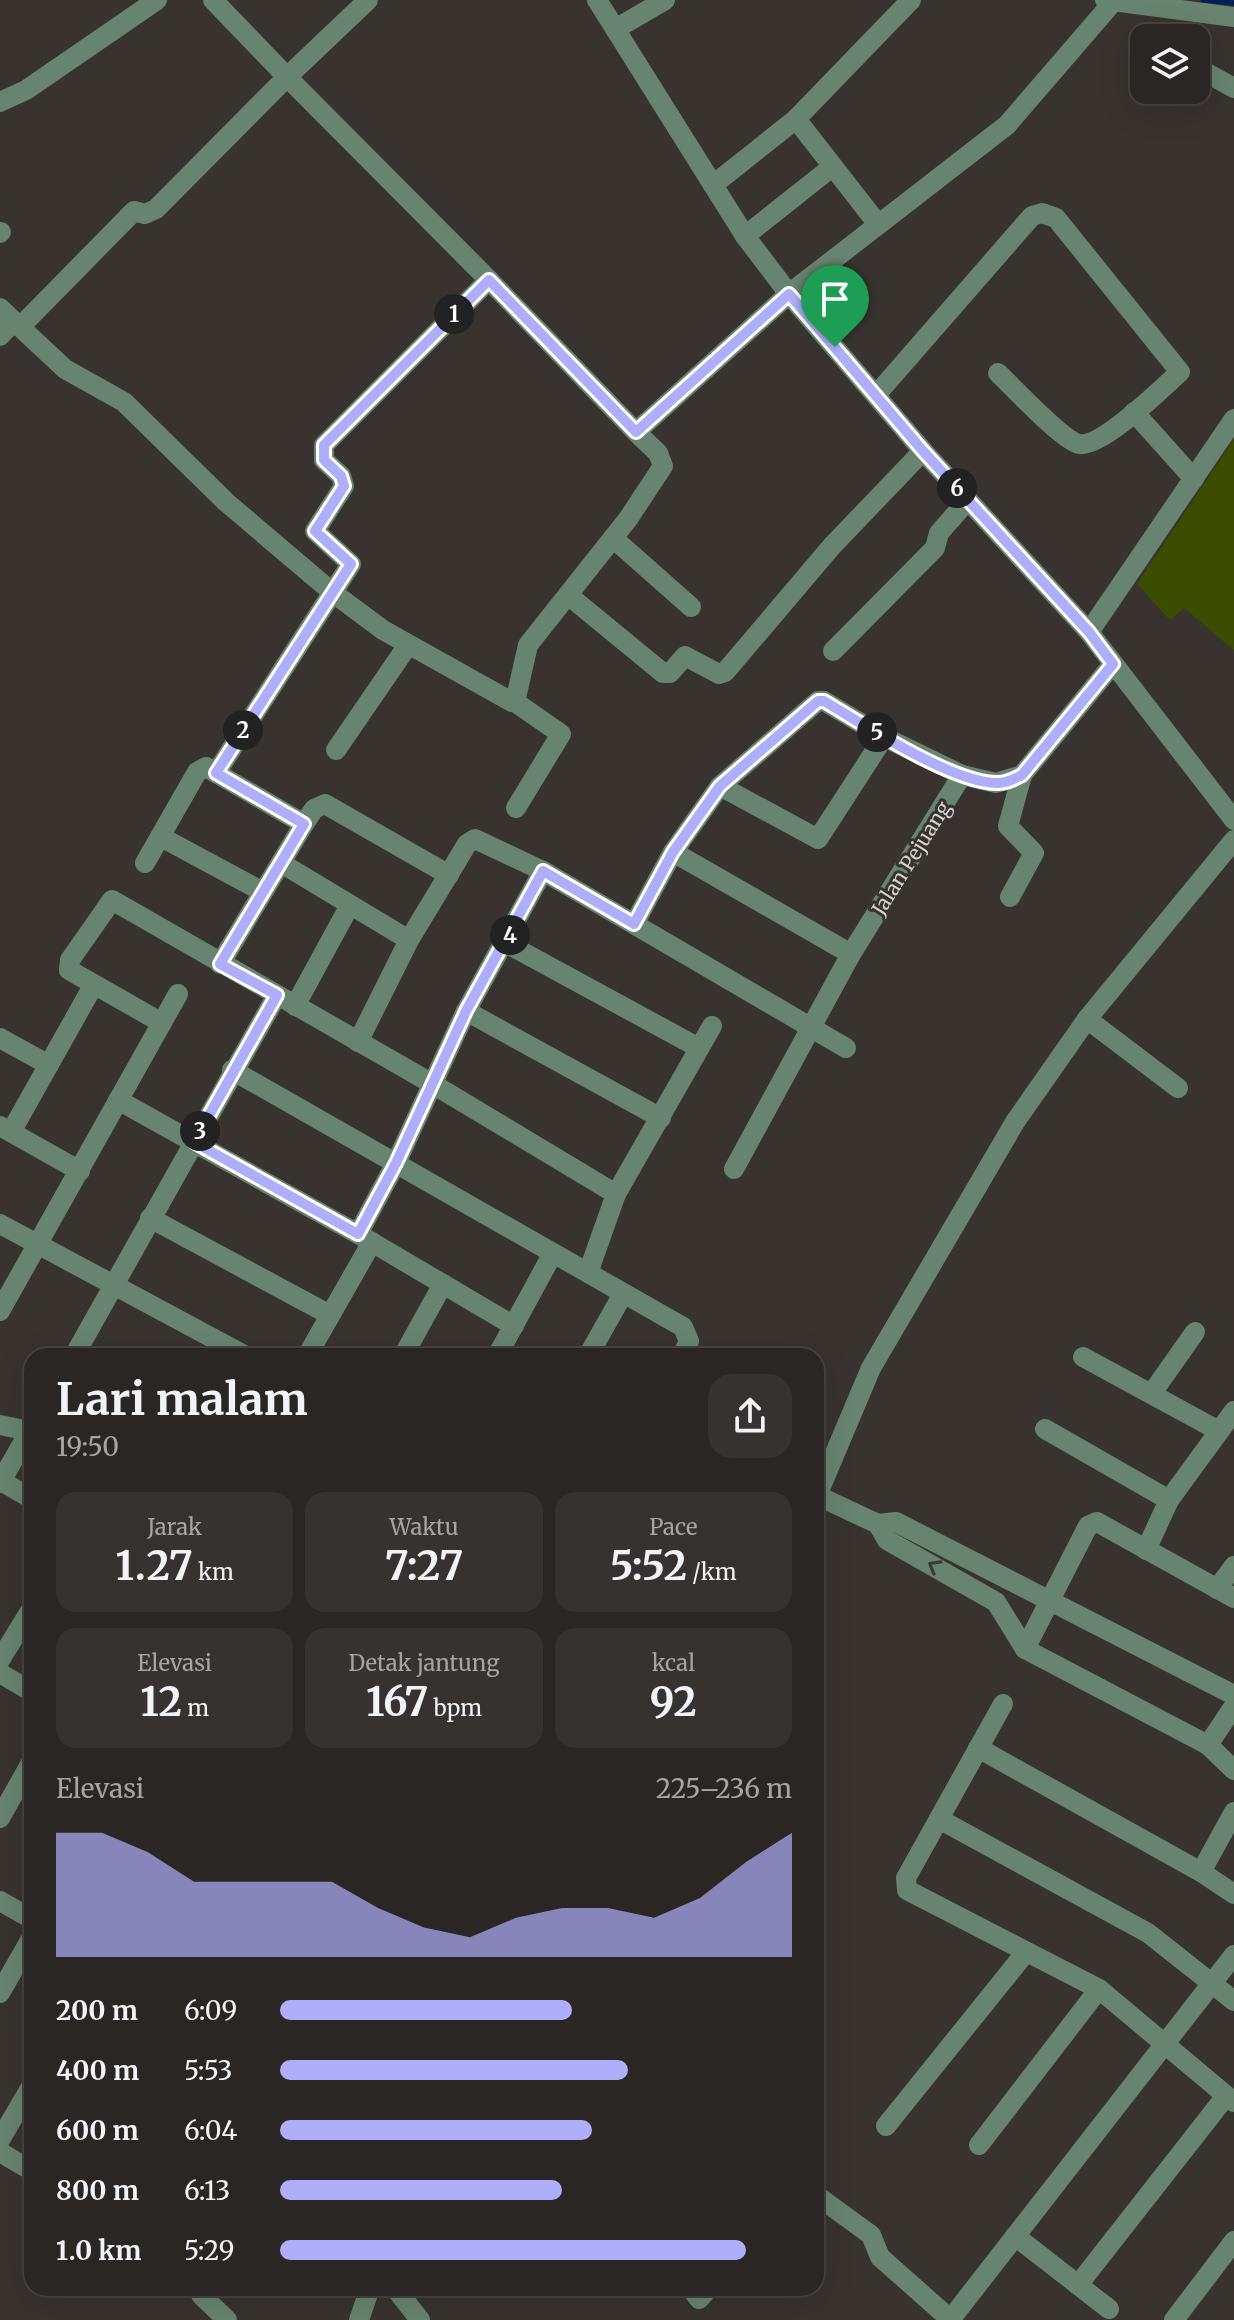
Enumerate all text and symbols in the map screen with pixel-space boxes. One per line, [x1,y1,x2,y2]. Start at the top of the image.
map controls [1130,24,1210,104]
button: layers [1130,24,1210,104]
pin [801,265,869,347]
icon: arrive [813,277,857,321]
pin: 1 [434,294,474,334]
text: 1 [449,300,459,328]
pin: 6 [937,468,977,508]
text: 6 [950,474,964,502]
pin: 2 [223,710,263,750]
pin: 5 [857,712,897,752]
text: 2 [237,716,249,744]
text: 5 [871,718,883,746]
street label: Jalan Pejuang [865,796,956,920]
pin: 4 [490,915,530,955]
text: 4 [503,921,517,949]
pin: 3 [180,1111,220,1151]
text: 3 [194,1117,206,1145]
text: Lari malam [56,1372,308,1427]
button: share [708,1374,792,1458]
text: 19:50 [56,1430,119,1463]
text: Jarak [147,1513,202,1541]
text: Waktu [389,1513,459,1541]
text: Pace [649,1513,697,1541]
text: 1.27 [116,1541,193,1591]
text: 7:27 [385,1541,463,1591]
text: 5:52 [610,1541,687,1591]
text: km [193,1558,234,1586]
text: /km [687,1558,737,1586]
one-way arrow [928,1560,943,1576]
text: Elevasi [137,1649,212,1677]
text: Detak jantung [349,1649,499,1677]
text: kcal [652,1649,695,1677]
text: 12 [140,1677,182,1727]
text: 167 [366,1677,428,1727]
text: 92 [650,1677,697,1727]
text: m [182,1694,209,1722]
text: bpm [428,1694,482,1722]
text: Elevasi [56,1772,144,1805]
text: 225–236 m [656,1772,792,1805]
text: 200 m [56,1994,138,2027]
text: 6:09 [184,1994,237,2027]
text: 400 m [56,2054,139,2087]
text: 5:53 [184,2054,233,2087]
text: 600 m [56,2114,139,2147]
text: 6:04 [184,2114,237,2147]
text: 800 m [56,2174,139,2207]
text: 6:13 [184,2174,230,2207]
text: 1.0 km [56,2234,141,2267]
text: 5:29 [184,2234,234,2267]

